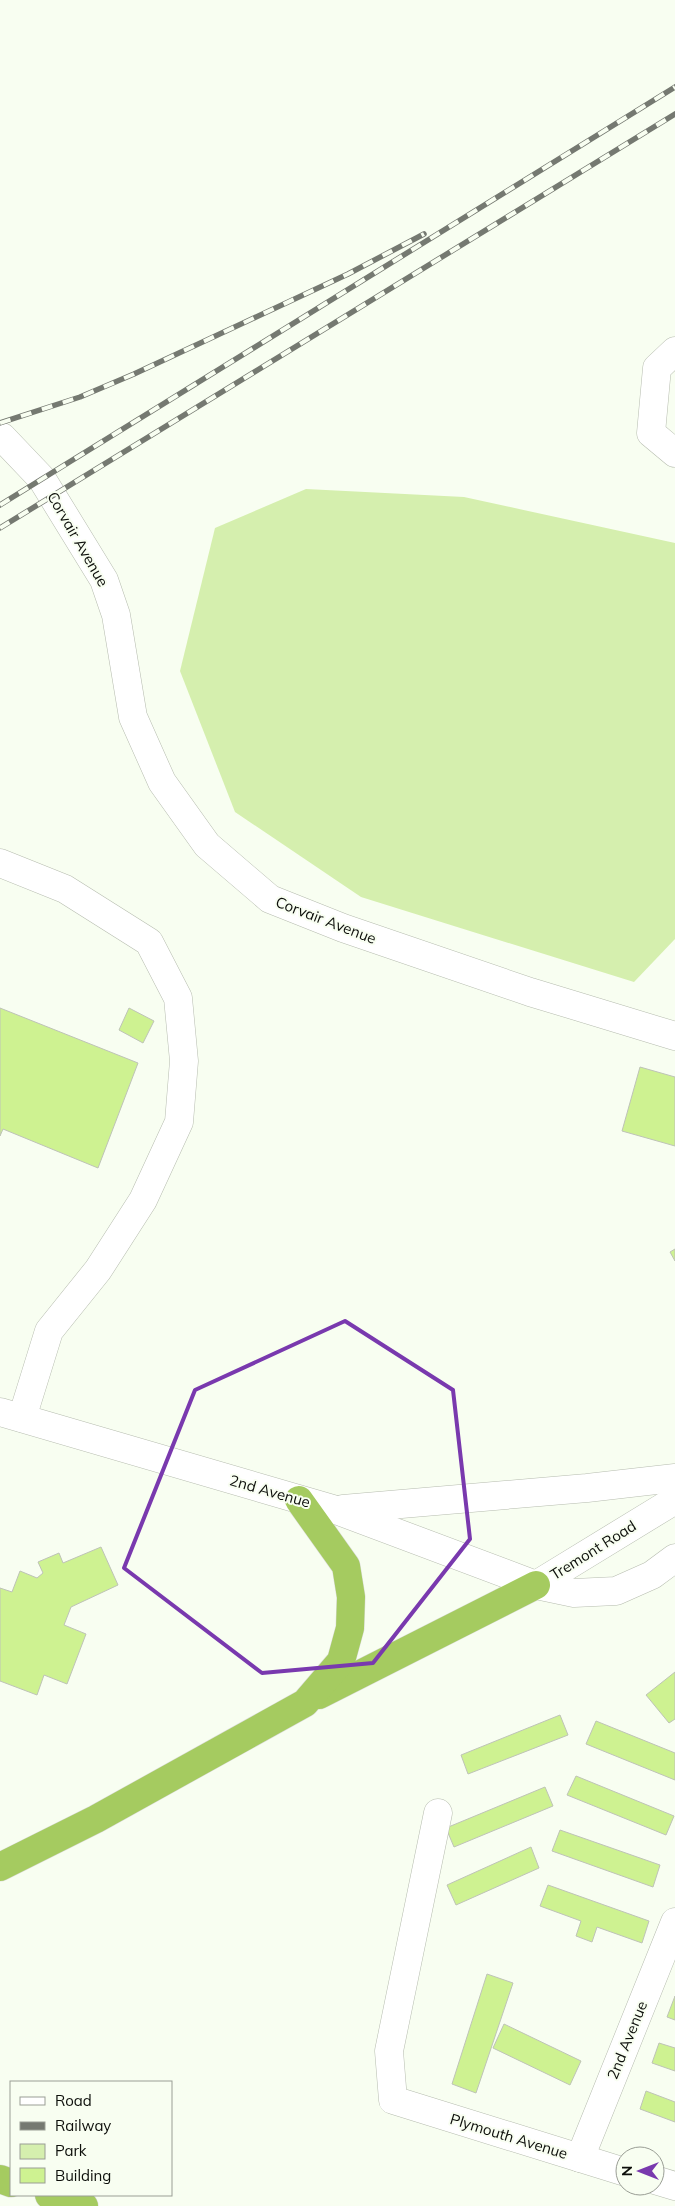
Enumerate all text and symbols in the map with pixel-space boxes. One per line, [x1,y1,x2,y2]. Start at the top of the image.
street label: Corvair Avenue [43,488,113,590]
street label: Corvair Avenue [273,892,379,948]
street label: 2nd Avenue [228,1470,312,1512]
street label: Tremont Road [546,1516,640,1584]
street label: 2nd Avenue [603,1998,651,2082]
legend [10,2081,172,2196]
text: Road [55,2091,92,2110]
street label: Plymouth Avenue [448,2109,570,2163]
text: Railway [55,2116,111,2135]
text: Park [55,2141,87,2160]
north arrow [615,2146,665,2196]
text: Building [55,2166,111,2185]
text: N [618,2166,636,2176]

